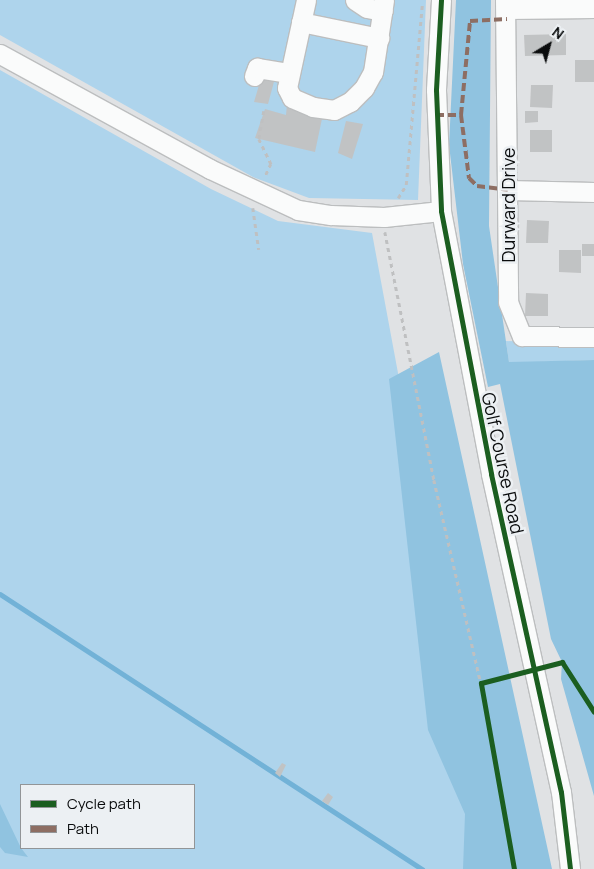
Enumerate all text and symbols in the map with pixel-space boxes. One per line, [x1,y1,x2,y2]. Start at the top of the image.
north arrow [524,20,574,70]
text: N [549,22,568,43]
street label: Durward Drive [497,147,519,263]
street label: Golf Course Road [477,390,529,536]
legend [20,784,195,849]
text: Cycle path [67,793,141,814]
text: Path [67,818,99,839]

